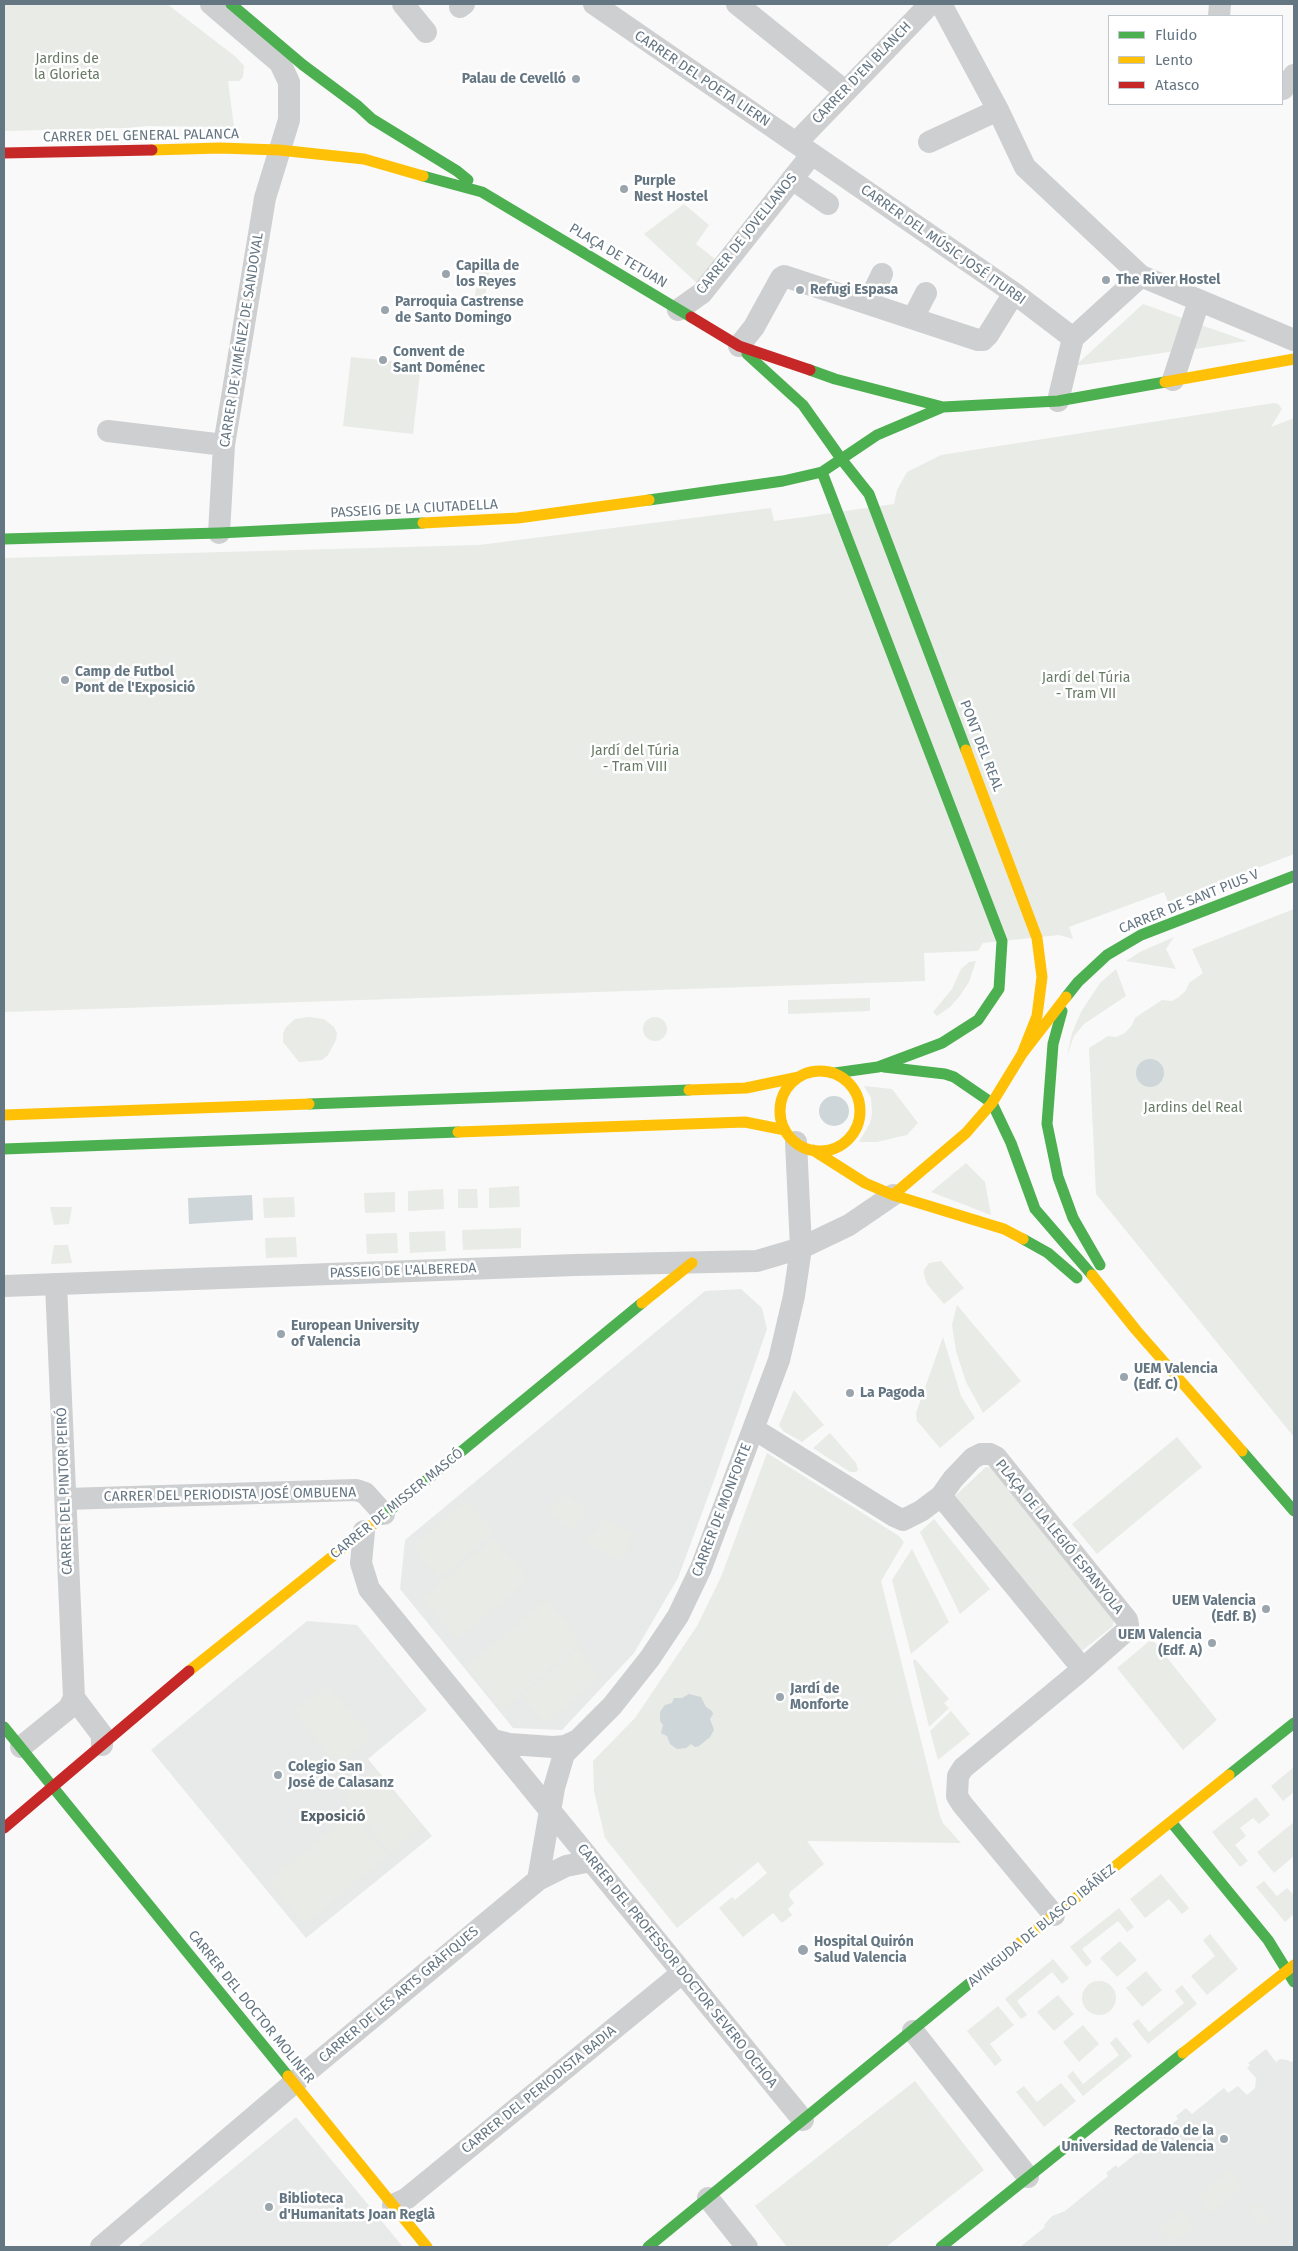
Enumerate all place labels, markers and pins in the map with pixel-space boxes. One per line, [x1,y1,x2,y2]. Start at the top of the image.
place label: Palau de Cevelló [462,71,566,87]
marker: Palau de Cevelló [570,73,582,85]
place label: Purple Nest Hostel [634,173,708,206]
marker: Purple Nest Hostel [618,183,630,195]
place label: Capilla de los Reyes [456,258,519,290]
marker: Capilla de los Reyes [440,268,452,280]
place label: The River Hostel [1116,272,1220,288]
marker: The River Hostel [1100,274,1112,286]
place label: Refugi Espasa [810,282,898,298]
marker: Refugi Espasa [794,284,806,296]
place label: Parroquia Castrense de Santo Domingo [395,294,524,326]
marker: Parroquia Castrense de Santo Domingo [379,304,391,316]
place label: Convent de Sant Doménec [393,344,485,377]
marker: Convent de Sant Doménec [377,354,389,366]
place label: Camp de Futbol Pont de l'Exposició [75,664,195,696]
marker: Camp de Futbol Pont de l'Exposició [59,674,71,686]
place label: European University of Valencia [291,1318,419,1350]
marker: European University of Valencia [275,1328,287,1340]
place label: UEM Valencia (Edf. C) [1134,1361,1218,1394]
marker: UEM Valencia (Edf. C) [1118,1371,1130,1383]
place label: La Pagoda [860,1385,925,1401]
marker: La Pagoda [844,1387,856,1399]
place label: UEM Valencia (Edf. B) [1172,1593,1256,1625]
marker: UEM Valencia (Edf. B) [1260,1603,1272,1615]
place label: UEM Valencia (Edf. A) [1118,1627,1202,1660]
marker: UEM Valencia (Edf. A) [1206,1637,1218,1649]
place label: Jardí de Monforte [790,1681,849,1714]
marker: Jardí de Monforte [774,1691,786,1703]
place label: Colegio San José de Calasanz [288,1759,394,1791]
marker: Colegio San José de Calasanz [272,1769,284,1781]
place label: Hospital Quirón Salud Valencia [814,1934,914,1966]
marker: Hospital Quirón Salud Valencia [796,1943,810,1957]
place label: Rectorado de la Universidad de Valencia [1061,2123,1214,2156]
marker: Rectorado de la Universidad de Valencia [1218,2133,1230,2145]
place label: Biblioteca d'Humanitats Joan Reglà [279,2191,435,2224]
marker: Biblioteca d'Humanitats Joan Reglà [263,2201,275,2213]

